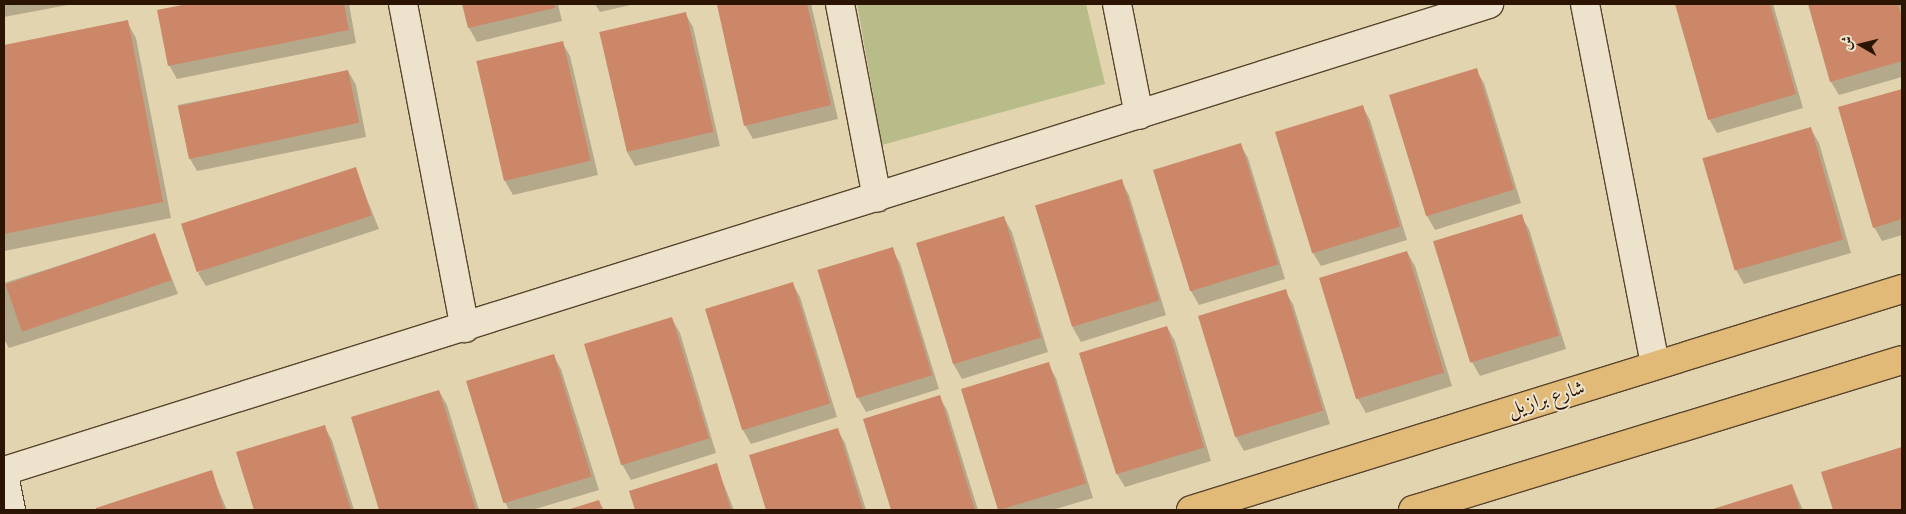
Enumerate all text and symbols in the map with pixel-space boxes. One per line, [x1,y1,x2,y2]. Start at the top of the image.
north arrow [1836,20,1886,70]
text: ش [1836,35,1856,51]
street label: شارع برازيل [1504,375,1588,421]

